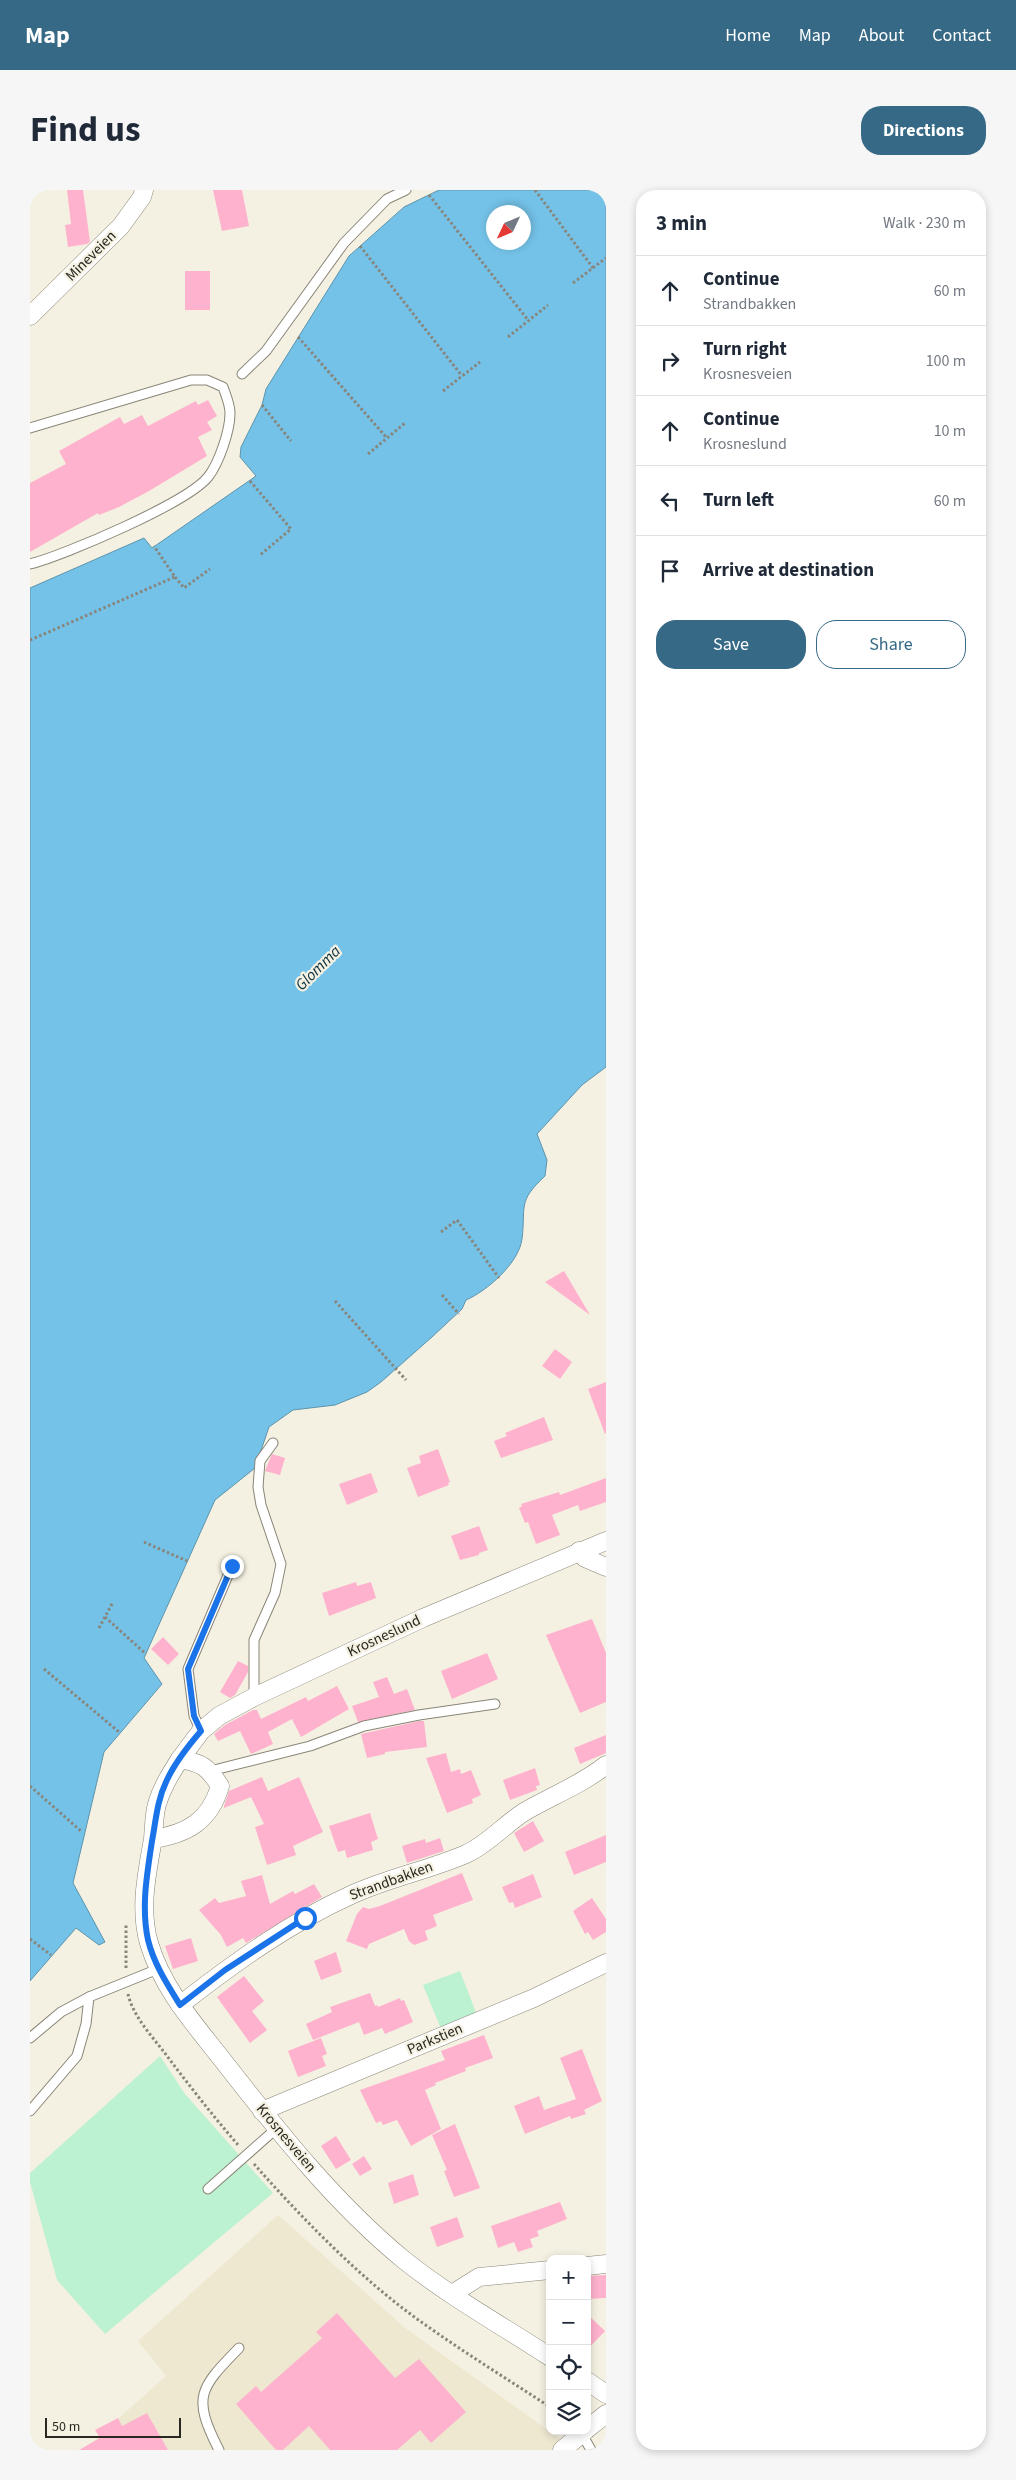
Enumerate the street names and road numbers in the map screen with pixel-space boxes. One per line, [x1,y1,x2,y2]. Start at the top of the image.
street label: Mineveien [61,226,121,286]
street label: Krosneslund [344,1610,424,1662]
street label: Strandbakken [346,1856,436,1906]
street label: Parkstien [404,2018,466,2060]
street label: Krosnesveien [251,2099,321,2177]

